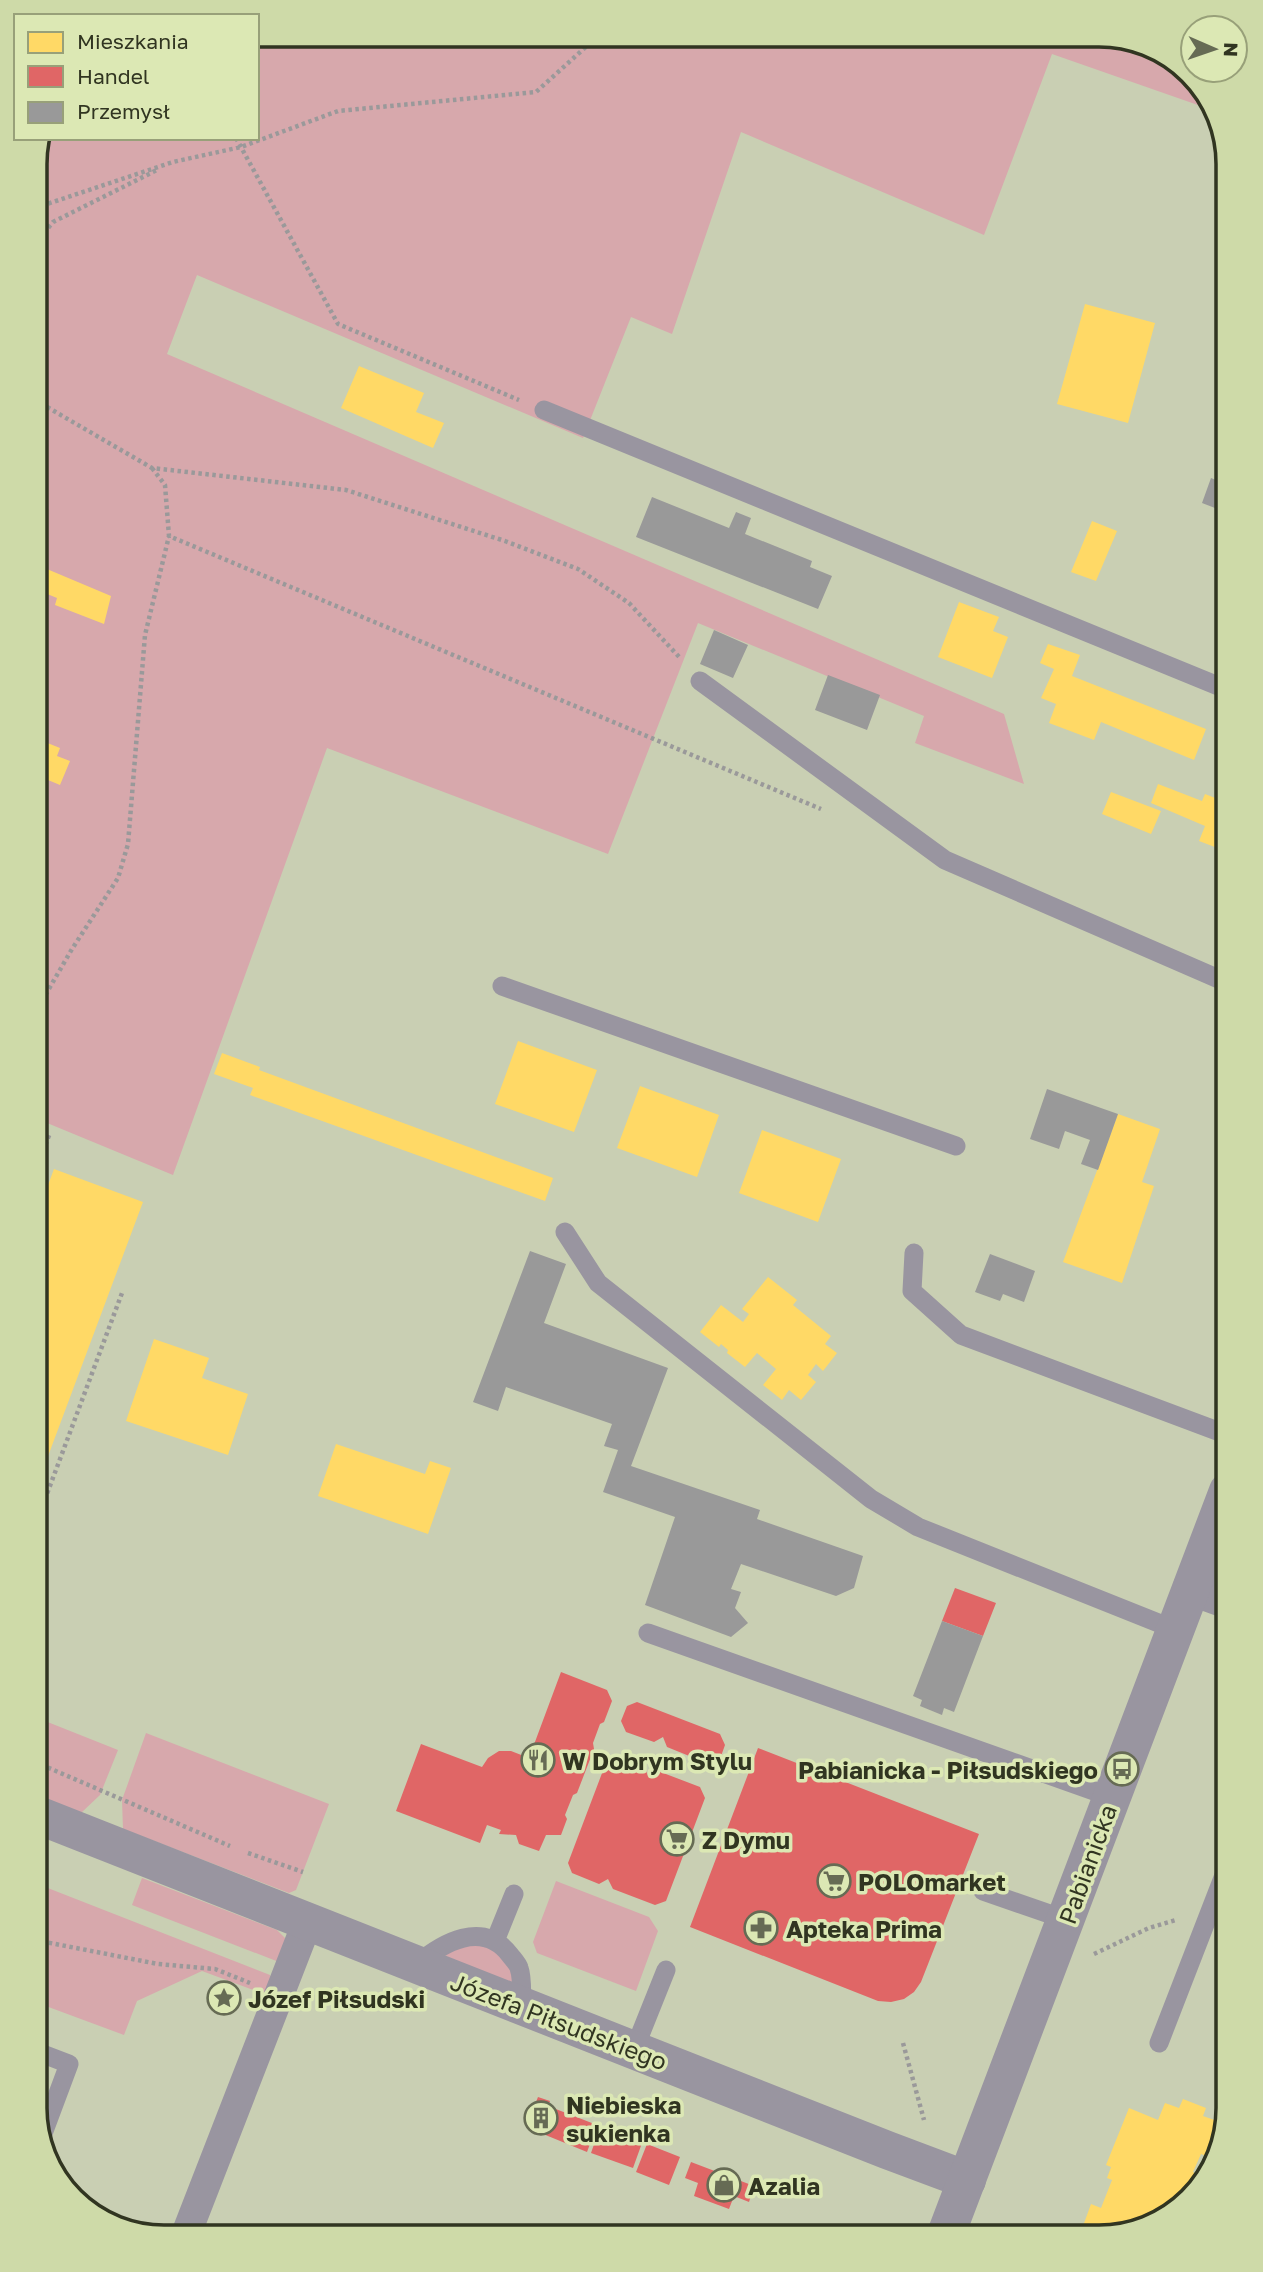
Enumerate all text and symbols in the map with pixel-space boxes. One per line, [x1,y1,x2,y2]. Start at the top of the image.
legend [14,14,259,140]
north arrow [1179,14,1249,84]
text: Mieszkania [77,28,189,54]
text: N [1220,42,1243,57]
text: Handel [77,63,150,89]
text: Przemysł [77,98,170,124]
restaurant icon: W Dobrym Stylu [519,1741,557,1779]
place label: W Dobrym Stylu [562,1746,752,1775]
bus stop icon: Pabianicka - Piłsudskiego [1103,1750,1141,1788]
place label: Pabianicka - Piłsudskiego [798,1755,1098,1784]
street label: Pabianicka [1052,1800,1122,1928]
supermarket icon: Z Dymu [658,1820,696,1858]
place label: Z Dymu [702,1825,790,1854]
supermarket icon: POLOmarket [815,1862,853,1900]
place label: POLOmarket [858,1867,1006,1896]
pharmacy icon: Apteka Prima [742,1909,780,1947]
place label: Apteka Prima [786,1914,942,1943]
street label: Józefa Piłsudskiego [447,1966,671,2076]
place icon: Józef Piłsudski [205,1979,243,2017]
place label: Józef Piłsudski [248,1984,425,2013]
place label: Niebieska sukienka [566,2090,682,2147]
building icon: Niebieska sukienka [522,2099,560,2137]
shop icon: Azalia [705,2166,743,2204]
place label: Azalia [748,2171,820,2200]

